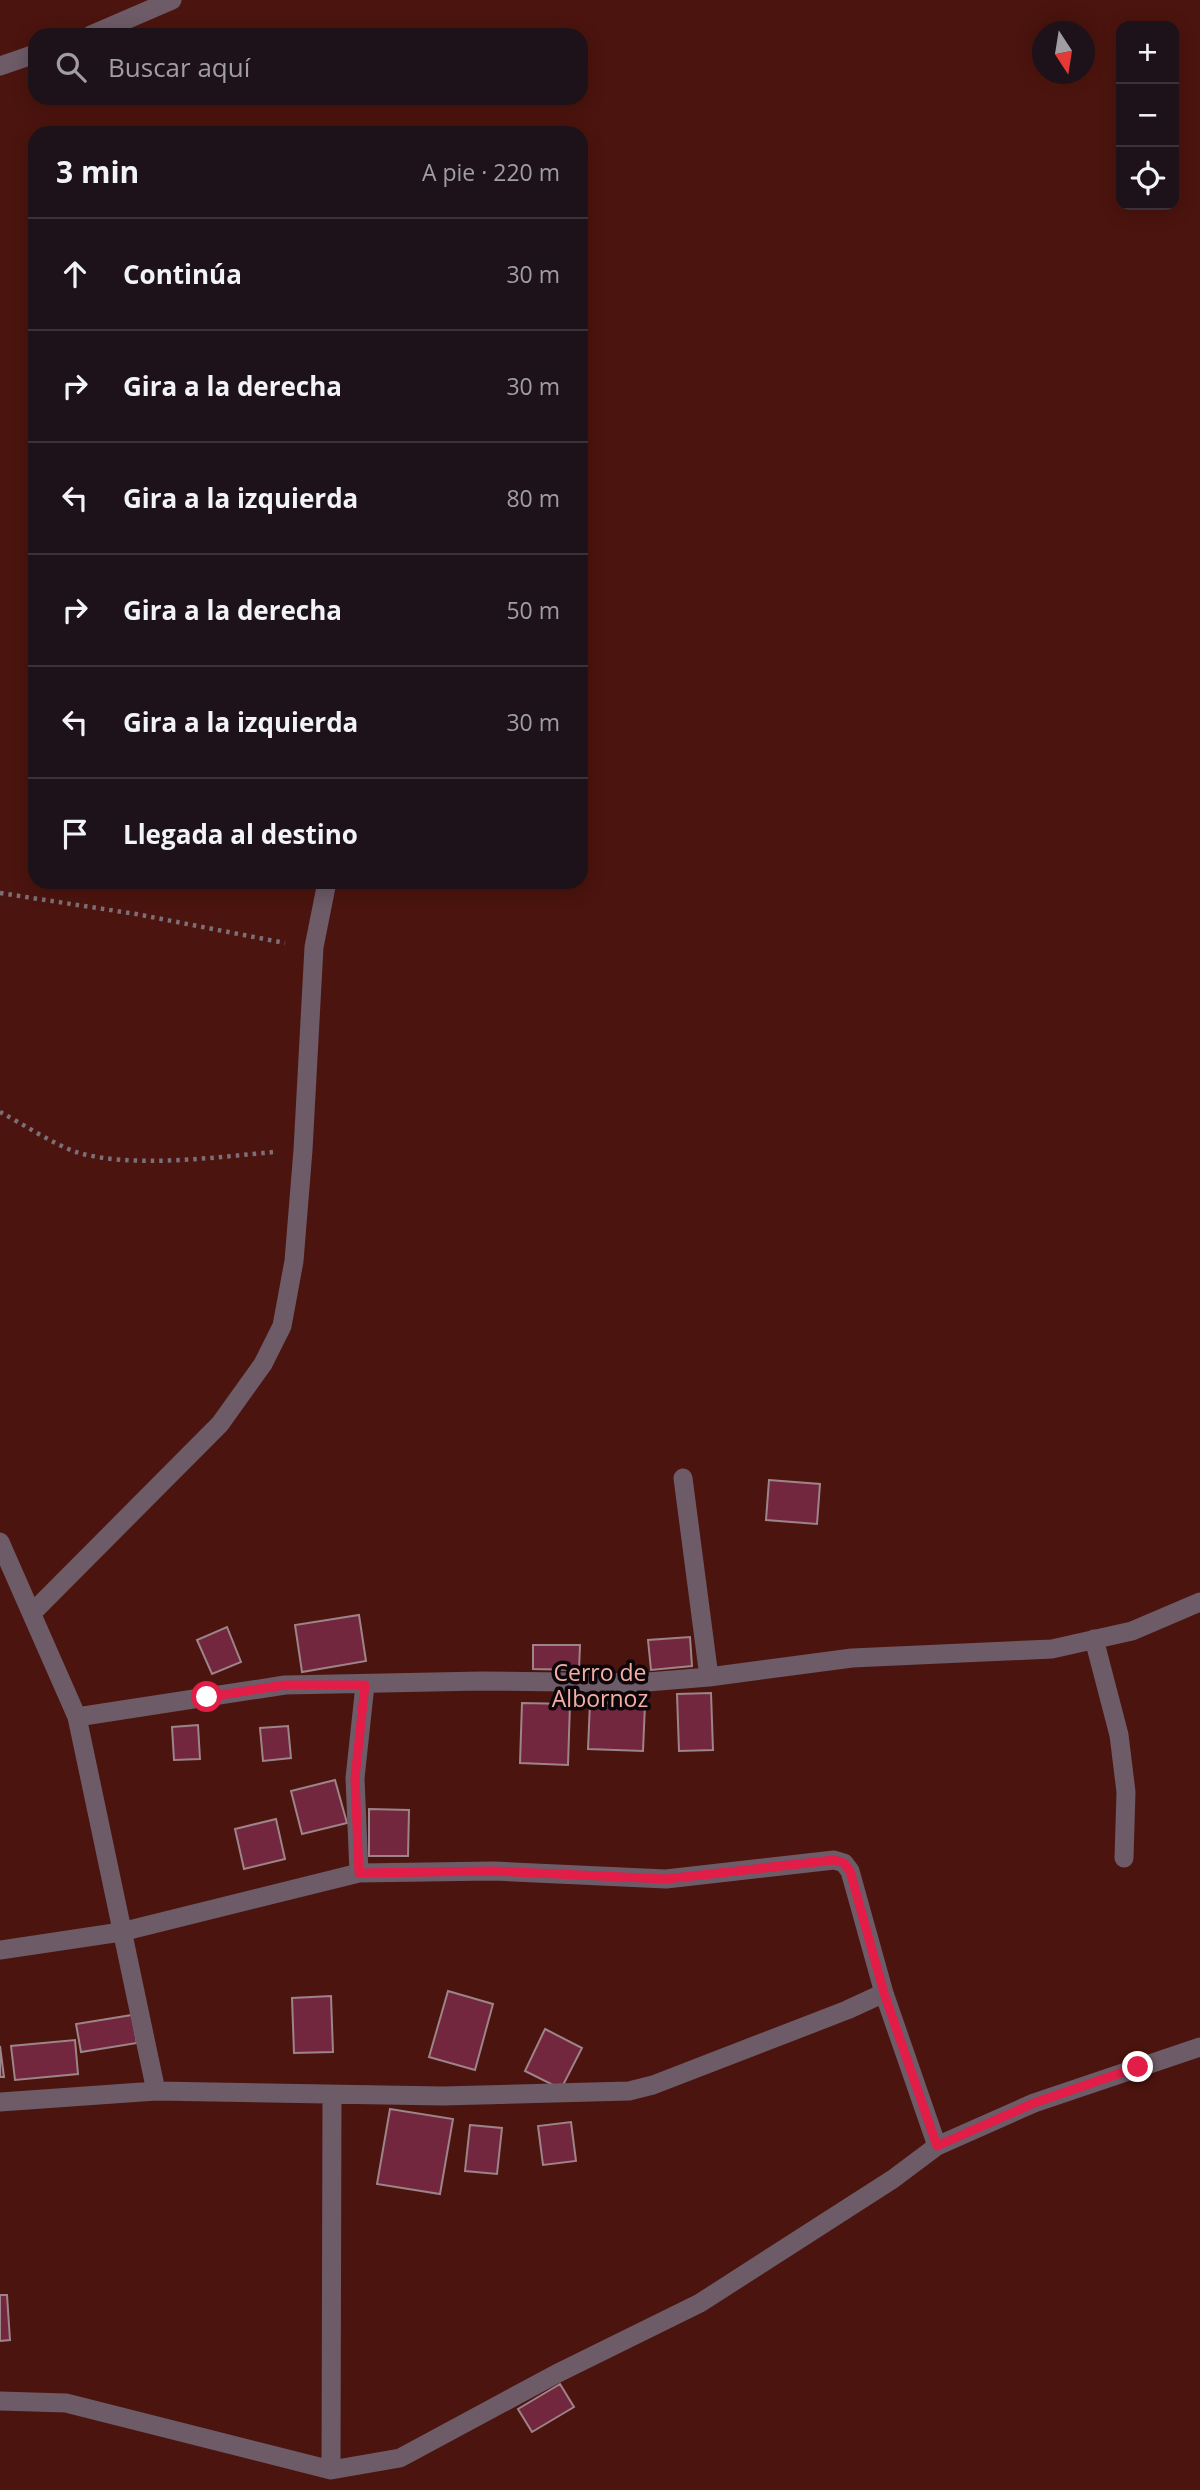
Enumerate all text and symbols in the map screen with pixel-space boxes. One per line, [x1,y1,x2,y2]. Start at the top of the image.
north arrow [1032,21,1095,84]
map controls [1116,21,1179,210]
button: + [1116,21,1179,84]
search box [28,28,588,105]
icon: search [52,48,90,86]
text: Buscar aquí [108,49,250,85]
button: − [1116,84,1179,147]
button: locate [1116,147,1179,210]
text: 3 min [56,151,139,192]
text: A pie · 220 m [422,156,560,188]
icon: ahead [56,255,94,293]
text: Continúa [123,256,242,292]
text: 30 m [506,258,560,290]
icon: right [56,367,94,405]
text: Gira a la derecha [123,368,342,404]
text: 30 m [506,370,560,402]
icon: left [56,479,94,517]
text: Gira a la izquierda [123,480,358,516]
text: 80 m [506,482,560,514]
icon: right [56,591,94,629]
text: Gira a la derecha [123,592,342,628]
text: 50 m [506,594,560,626]
icon: left [56,703,94,741]
text: Gira a la izquierda [123,704,358,740]
text: 30 m [506,706,560,738]
icon: arrive [56,815,94,853]
text: Llegada al destino [123,816,358,852]
park label: Cerro de Albornoz [552,1656,648,1714]
route start [191,1681,222,1712]
route end [1122,2051,1153,2082]

